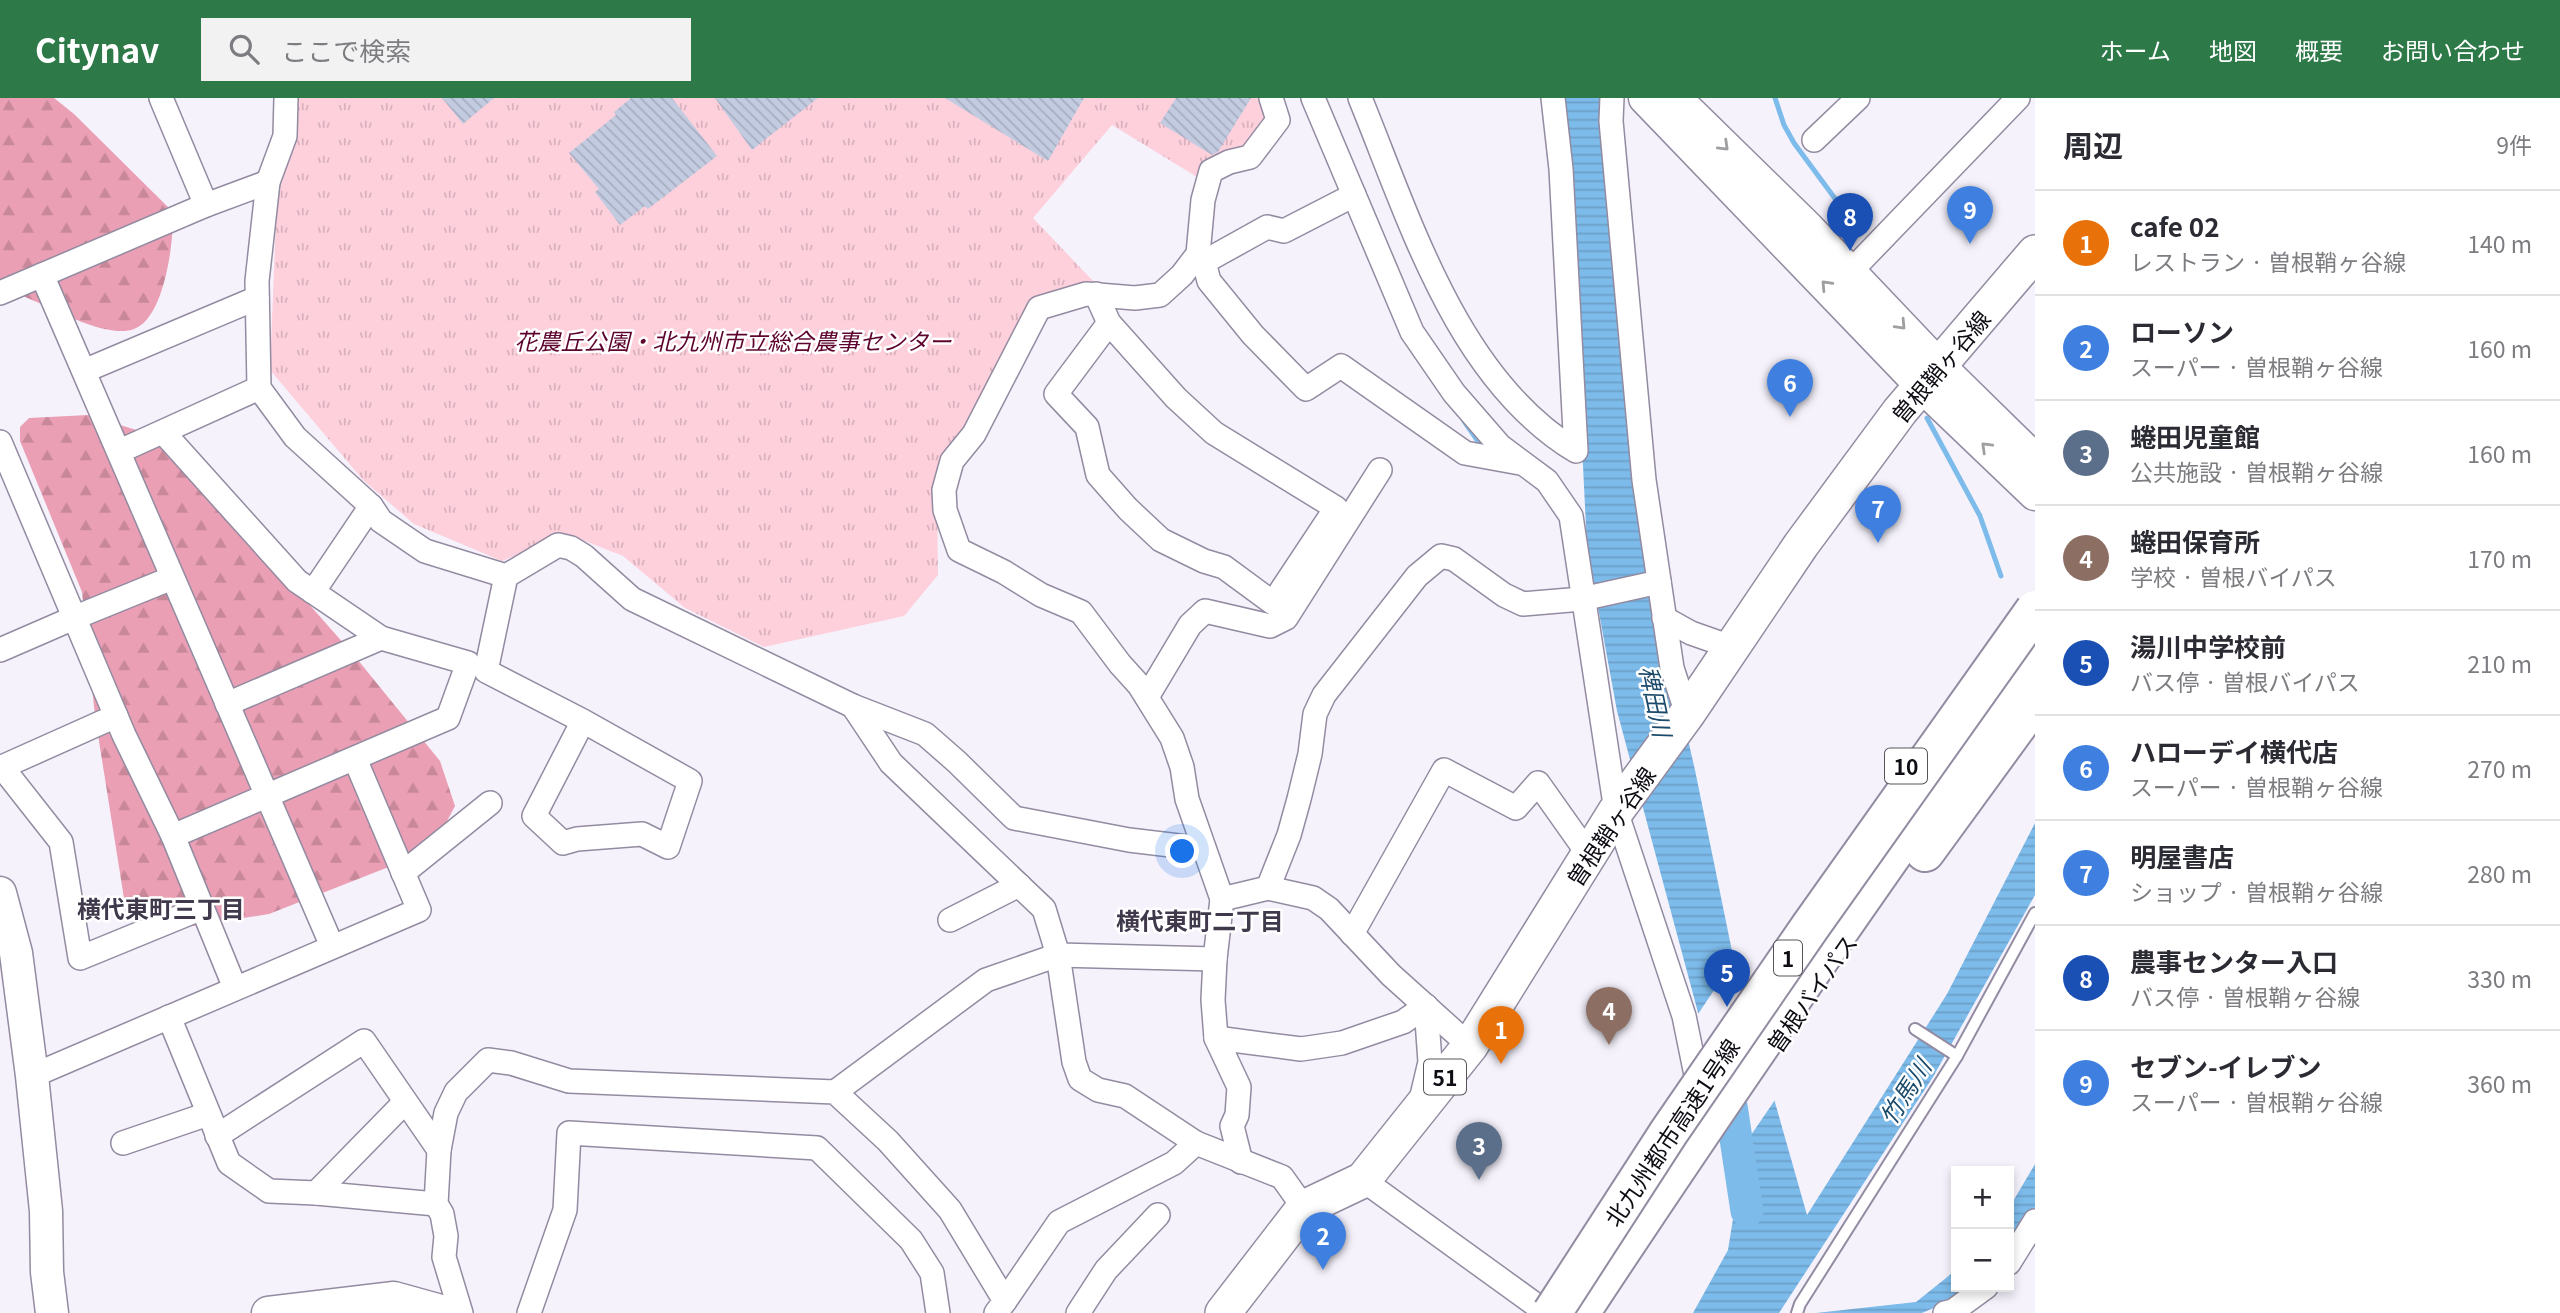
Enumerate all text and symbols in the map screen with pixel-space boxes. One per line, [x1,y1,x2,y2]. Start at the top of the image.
search box [201,18,691,81]
text: Citynav [35,25,159,73]
icon: search [225,30,263,68]
text: ここで検索 [281,31,411,68]
text: ホーム [2100,32,2171,67]
text: 地図 [2209,32,2257,67]
text: 概要 [2295,32,2343,67]
text: お問い合わせ [2381,32,2525,67]
text: 周辺 [2063,122,2123,166]
text: 9件 [2496,127,2532,161]
one-way arrow [1716,137,1729,150]
pin: 9 [1947,186,1993,244]
pin: 8 [1827,193,1873,251]
text: cafe 02 [2130,207,2220,244]
text: 1 [2079,226,2093,260]
text: 140 m [2467,226,2532,260]
text: レストラン · 曽根鞘ヶ谷線 [2130,244,2406,278]
one-way arrow [1821,280,1834,293]
street label: 曽根鞘ヶ谷線 [1883,302,1997,430]
text: ローソン [2130,312,2234,349]
one-way arrow [1892,317,1905,330]
park label: 花農丘公園・北九州市立総合農事センター [515,323,953,357]
text: 2 [2079,331,2093,365]
text: 160 m [2467,331,2532,365]
text: スーパー · 曽根鞘ヶ谷線 [2130,349,2383,383]
pin: 6 [1767,359,1813,417]
text: 蜷田児童館 [2130,417,2260,454]
text: 3 [2079,436,2093,470]
text: 160 m [2467,436,2532,470]
one-way arrow [1981,442,1994,455]
text: 公共施設 · 曽根鞘ヶ谷線 [2130,454,2383,488]
pin: 7 [1855,485,1901,543]
text: 蜷田保育所 [2130,522,2260,559]
text: 4 [2079,541,2093,575]
text: 170 m [2467,541,2532,575]
text: 学校 · 曽根バイパス [2130,559,2337,593]
text: 湯川中学校前 [2130,627,2286,664]
text: 5 [2079,646,2093,680]
text: 210 m [2467,646,2532,680]
water label: 稗田川 [1632,662,1682,743]
text: バス停 · 曽根バイパス [2130,664,2360,698]
text: ハローデイ横代店 [2130,732,2338,769]
road number: 10 [1885,748,1927,784]
text: 6 [2079,751,2093,785]
text: 270 m [2467,751,2532,785]
street label: 曽根鞘ヶ谷線 [1557,759,1663,893]
text: スーパー · 曽根鞘ヶ谷線 [2130,769,2383,803]
your location [1165,834,1199,868]
text: 明屋書店 [2130,837,2234,874]
text: 7 [2079,856,2093,890]
text: 280 m [2467,856,2532,890]
text: ショップ · 曽根鞘ヶ谷線 [2130,874,2383,908]
district label: 横代東町三丁目 [77,890,245,925]
district label: 横代東町二丁目 [1116,902,1284,937]
street label: 曽根バイパス [1758,927,1864,1059]
road number: 1 [1774,940,1802,976]
text: 農事センター入口 [2130,942,2338,979]
pin: 5 [1704,949,1750,1007]
text: 8 [2079,961,2093,995]
text: 330 m [2467,961,2532,995]
text: バス停 · 曽根鞘ヶ谷線 [2130,979,2360,1013]
pin: 4 [1586,987,1632,1045]
pin: 1 [1478,1006,1524,1064]
street label: 北九州都市高速1号線 [1595,1031,1747,1233]
text: セブン-イレブン [2130,1047,2322,1084]
water label: 竹馬川 [1870,1049,1940,1131]
road number: 51 [1424,1060,1466,1094]
text: 9 [2079,1066,2093,1100]
text: 360 m [2467,1066,2532,1100]
text: スーパー · 曽根鞘ヶ谷線 [2130,1084,2383,1118]
pin: 3 [1456,1122,1502,1180]
map controls [1951,1166,2014,1292]
button: + [1951,1166,2014,1229]
pin: 2 [1300,1212,1346,1270]
button: − [1951,1229,2014,1292]

